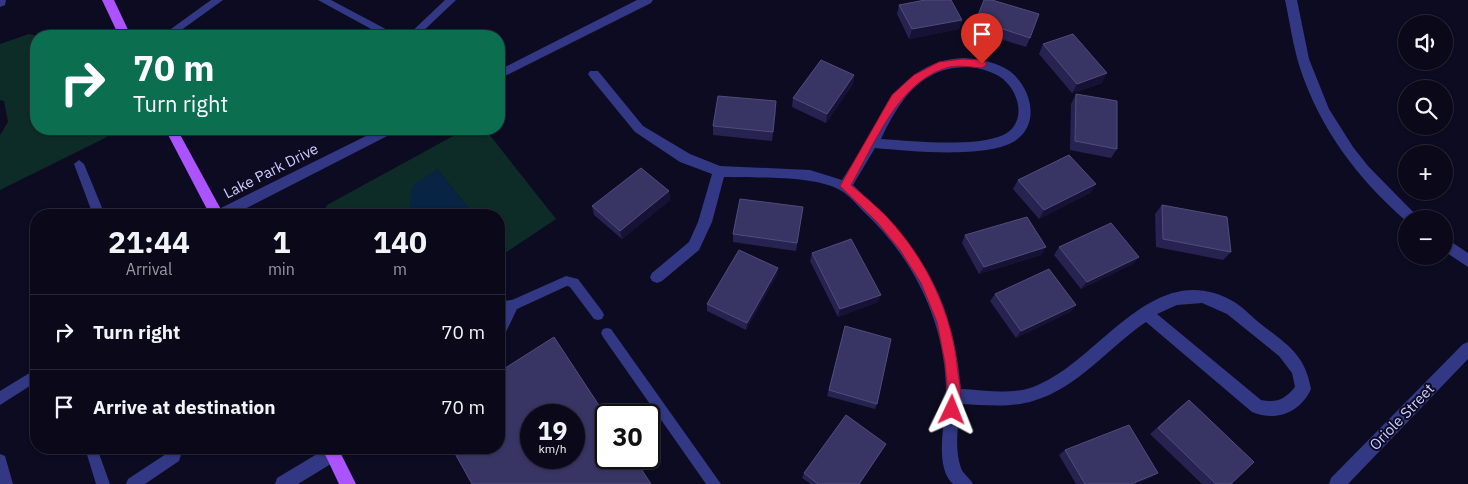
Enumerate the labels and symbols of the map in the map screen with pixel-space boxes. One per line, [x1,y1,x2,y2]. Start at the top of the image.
pin [961,13,1003,64]
street label: Lake Park Drive [220,139,321,203]
street label: Oriole Street [1365,379,1438,454]
position arrow [925,383,977,435]
speed limit sign: 30 [595,404,660,469]

